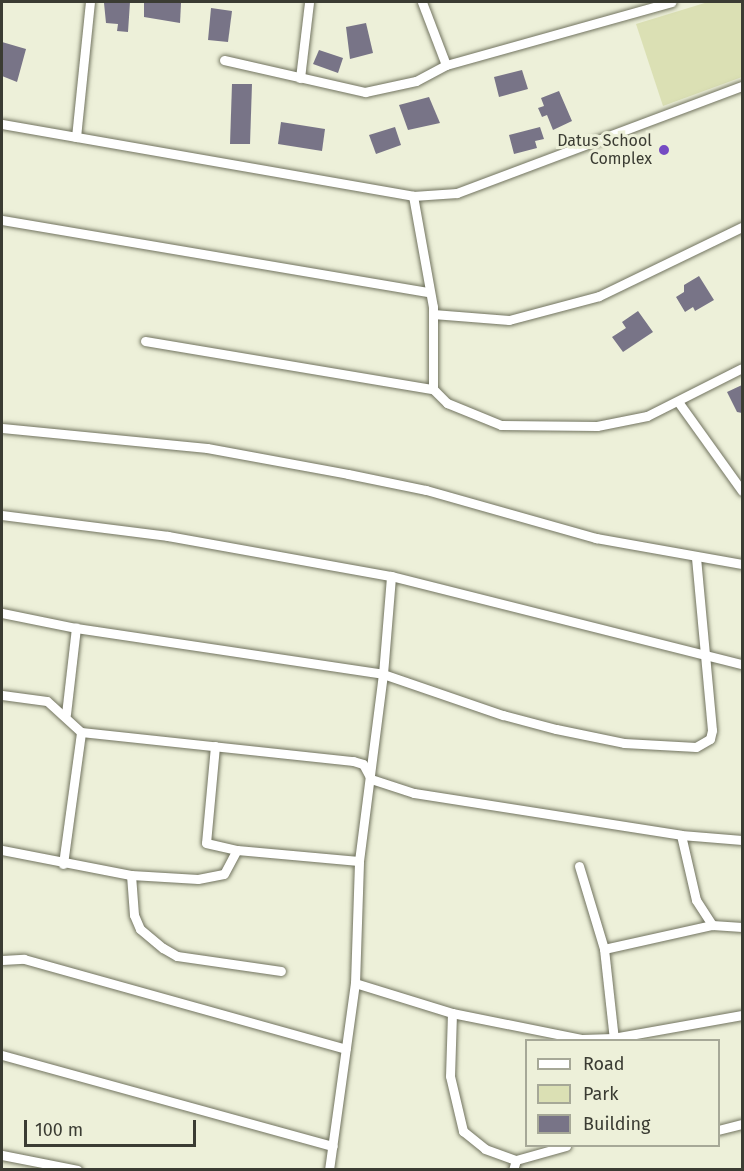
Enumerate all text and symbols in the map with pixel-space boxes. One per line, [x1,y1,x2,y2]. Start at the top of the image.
place label: Datus School Complex [557,131,652,169]
marker: Datus School Complex [657,143,671,157]
legend [525,1039,720,1147]
text: Road [583,1053,625,1075]
text: Park [583,1083,618,1105]
scale bar [27,1108,200,1146]
text: Building [583,1113,650,1135]
text: 100 m [35,1119,83,1141]

